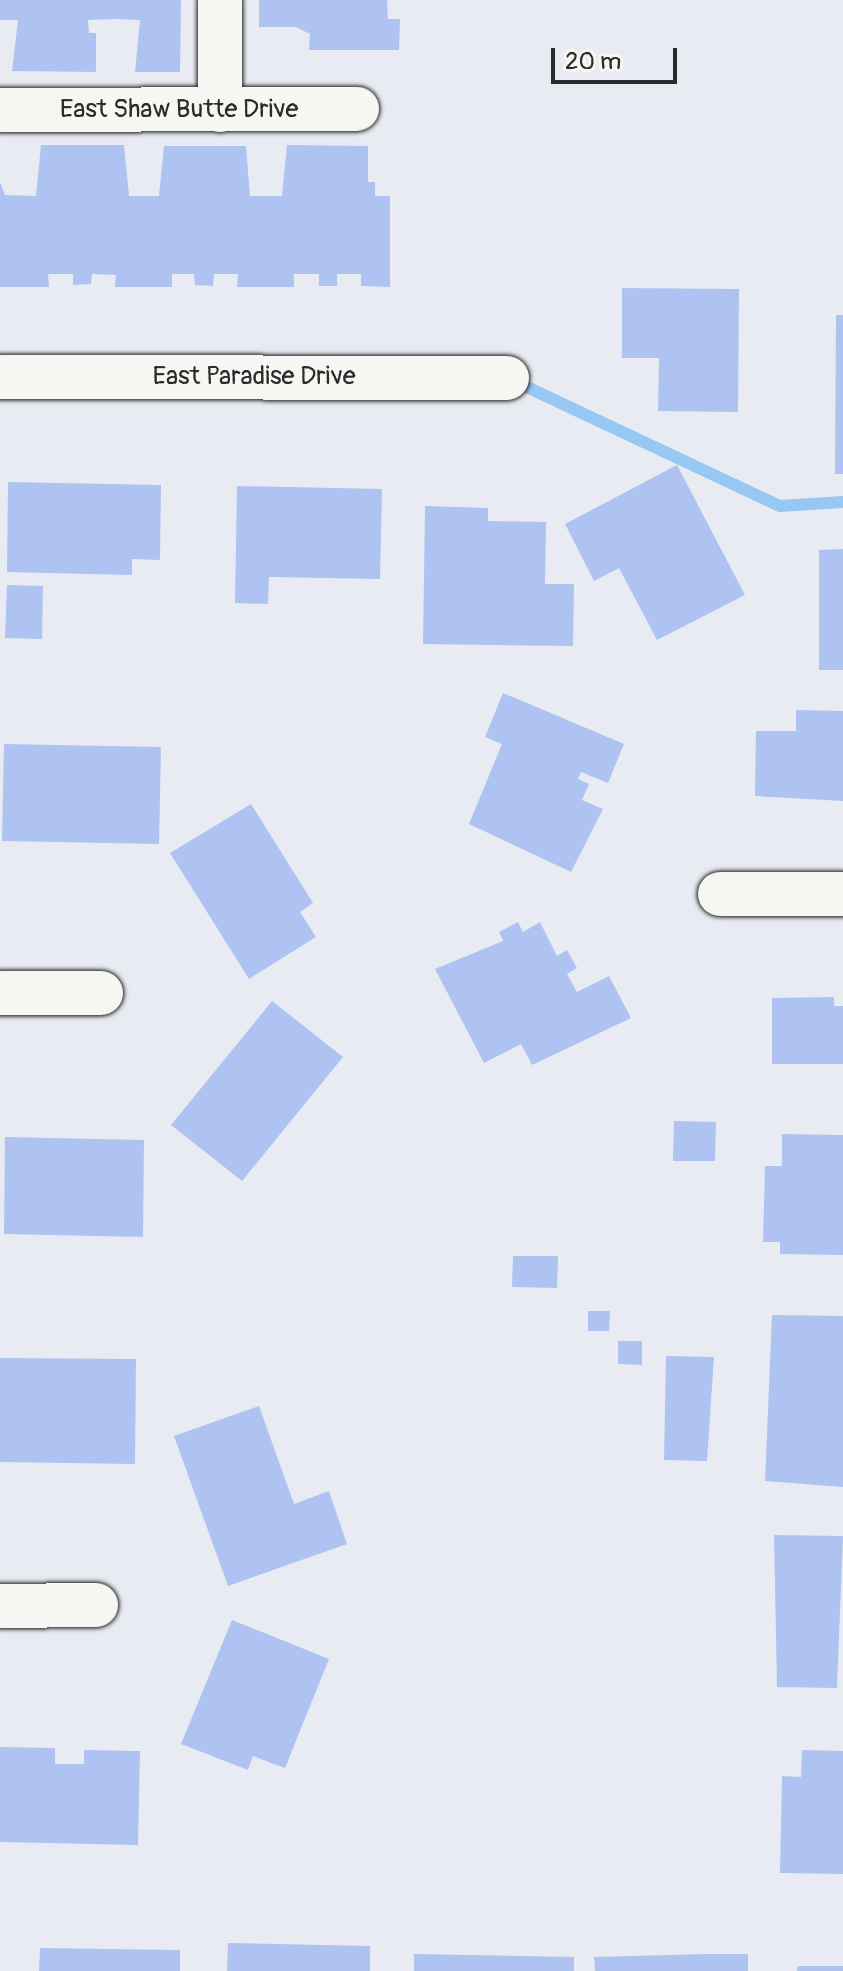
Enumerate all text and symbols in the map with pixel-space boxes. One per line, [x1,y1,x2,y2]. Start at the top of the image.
scale bar [555,32,681,82]
text: 20 m [565,47,621,76]
street label: East Shaw Butte Drive [60,94,298,126]
street label: East Paradise Drive [152,361,356,393]

